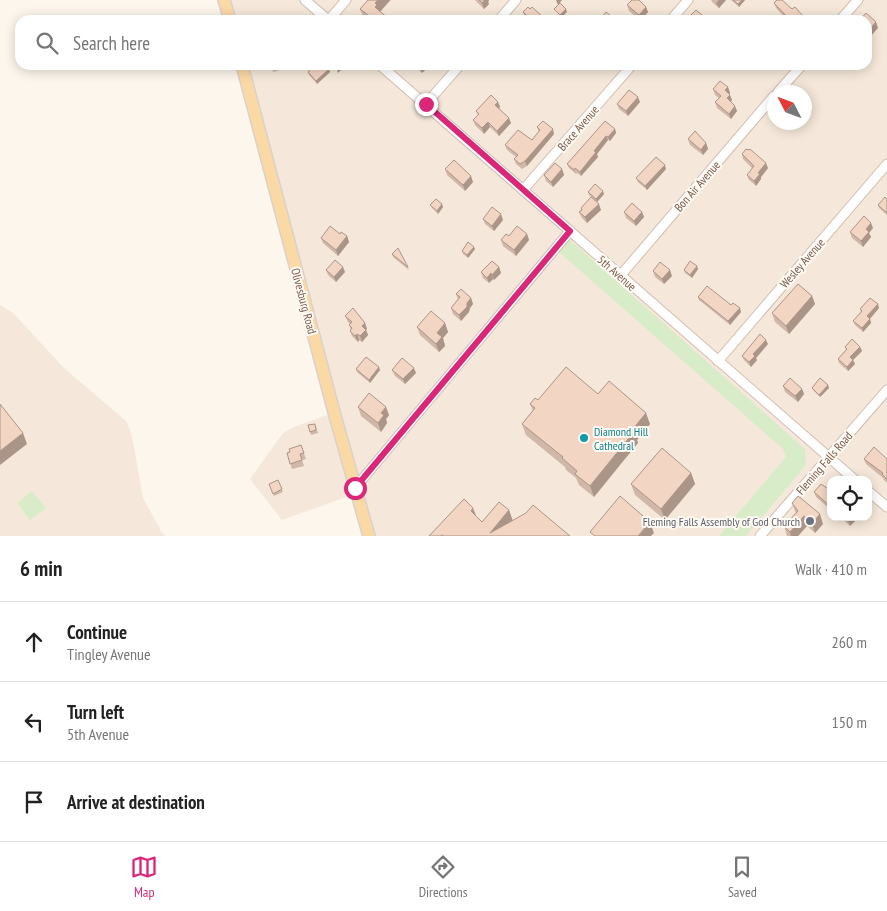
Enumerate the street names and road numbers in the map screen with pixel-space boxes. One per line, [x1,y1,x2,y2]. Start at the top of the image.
street label: Brace Avenue [554,102,602,154]
street label: Bon Air Avenue [671,157,723,214]
street label: Wesley Avenue [776,235,828,291]
street label: 5th Avenue [595,252,640,294]
street label: Olivesburg Road [288,266,320,336]
street label: Fleming Falls Road [793,428,855,498]

